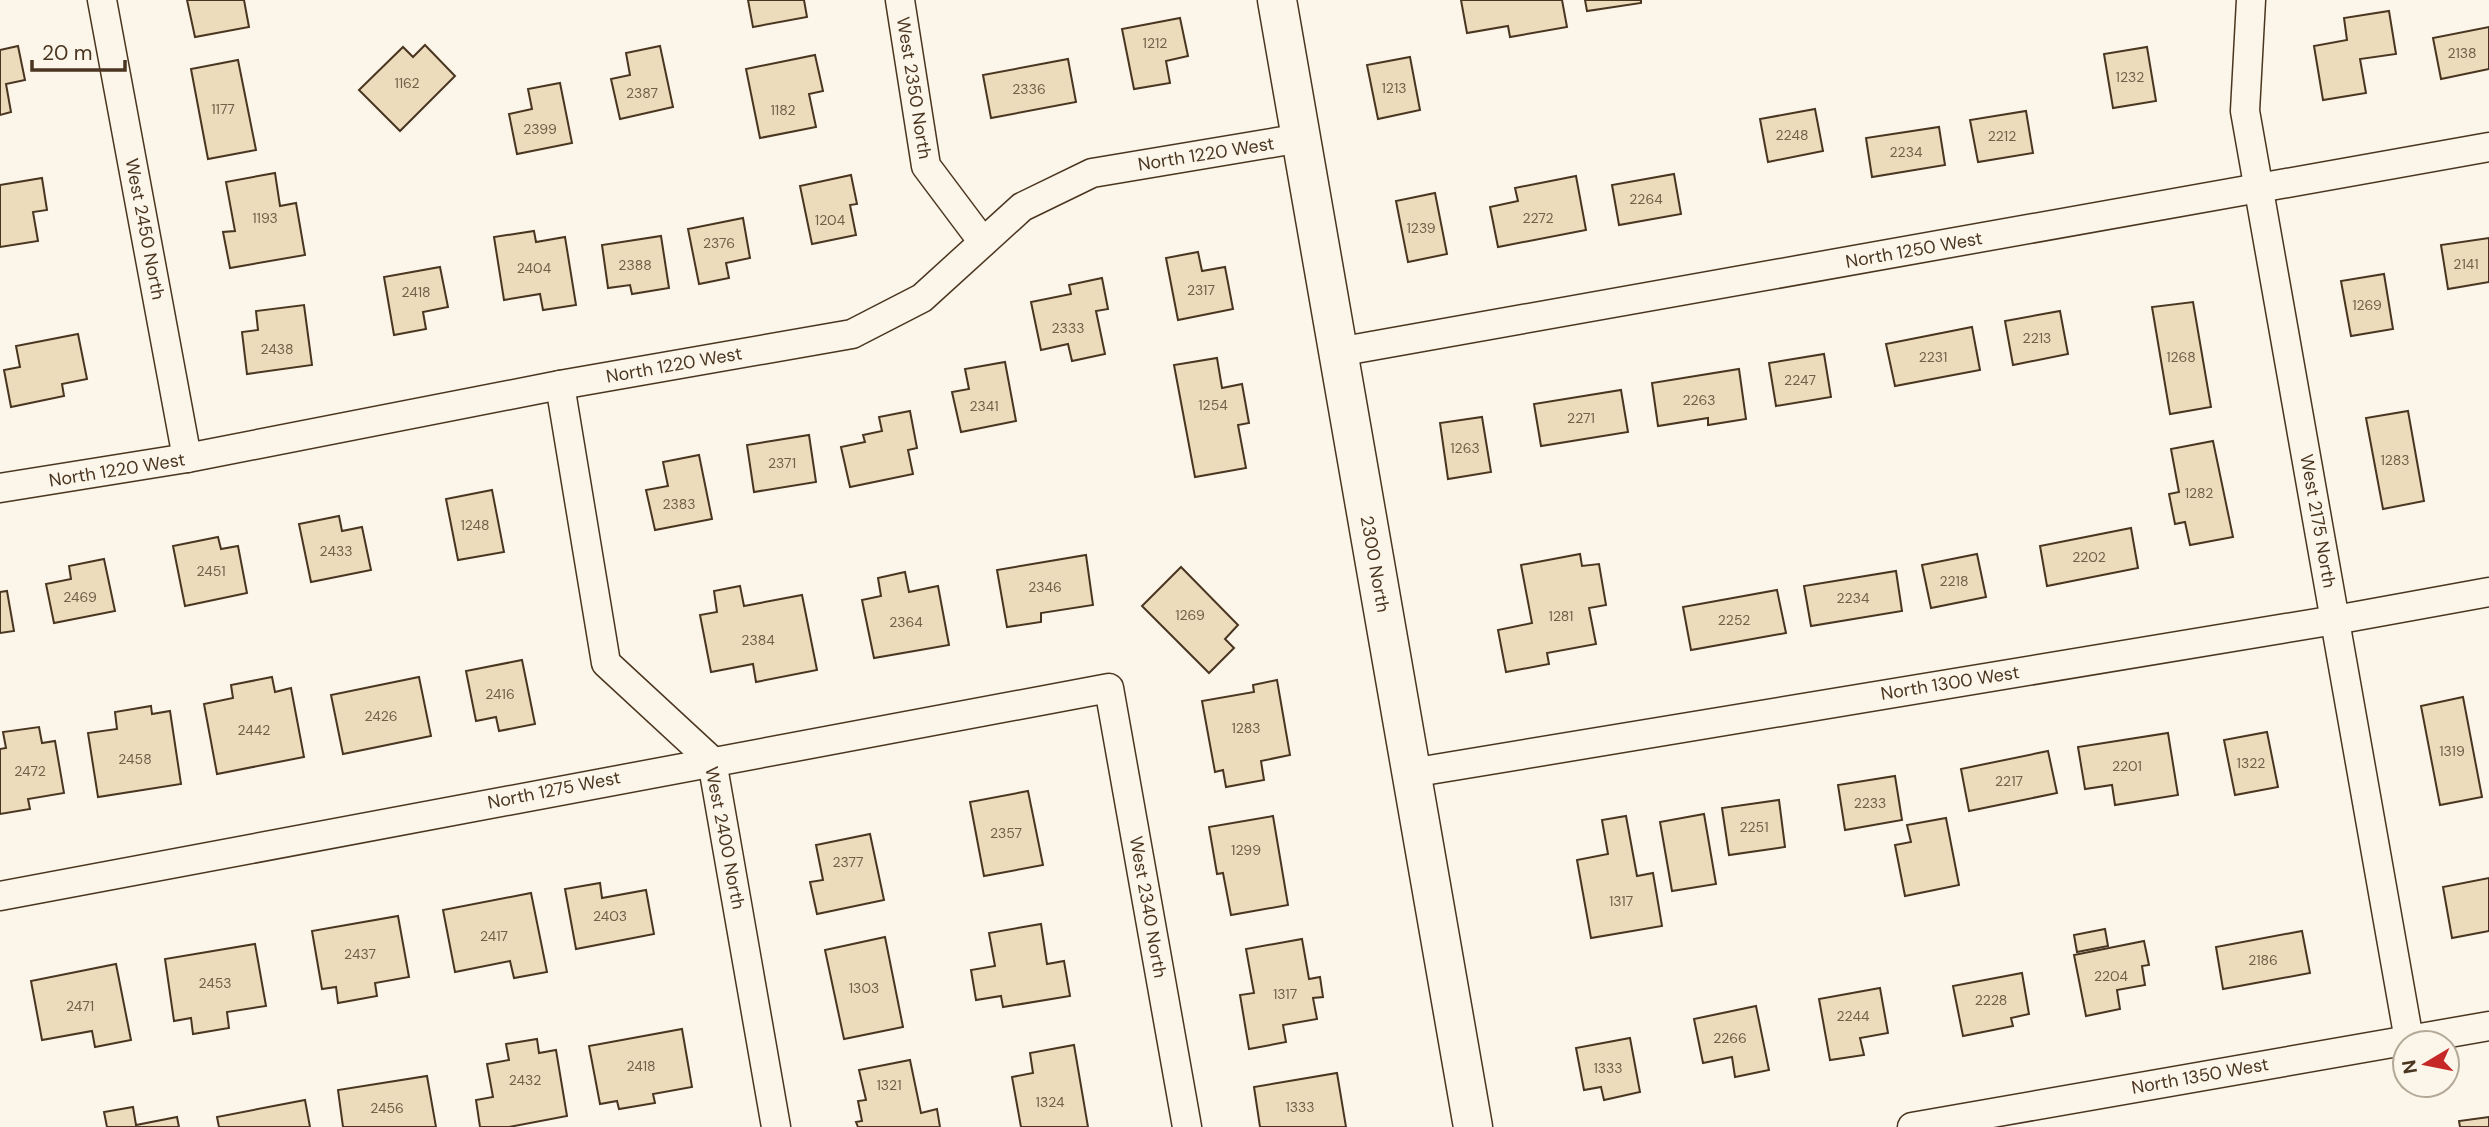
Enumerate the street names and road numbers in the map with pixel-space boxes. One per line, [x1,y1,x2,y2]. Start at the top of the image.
street label: West 2350 North [891,15,937,161]
street label: North 1220 West [1136,131,1276,177]
street label: West 2450 North [120,156,170,302]
street label: North 1250 West [1844,226,1984,274]
street label: North 1220 West [604,341,744,389]
street label: North 1220 West [47,447,187,493]
street label: West 2175 North [2294,452,2342,590]
street label: 2300 North [1355,514,1395,614]
street label: North 1300 West [1879,660,2021,706]
street label: North 1275 West [485,765,623,815]
street label: West 2400 North [699,765,751,911]
street label: West 2340 North [1124,834,1172,980]
street label: North 1350 West [2130,1052,2270,1100]

